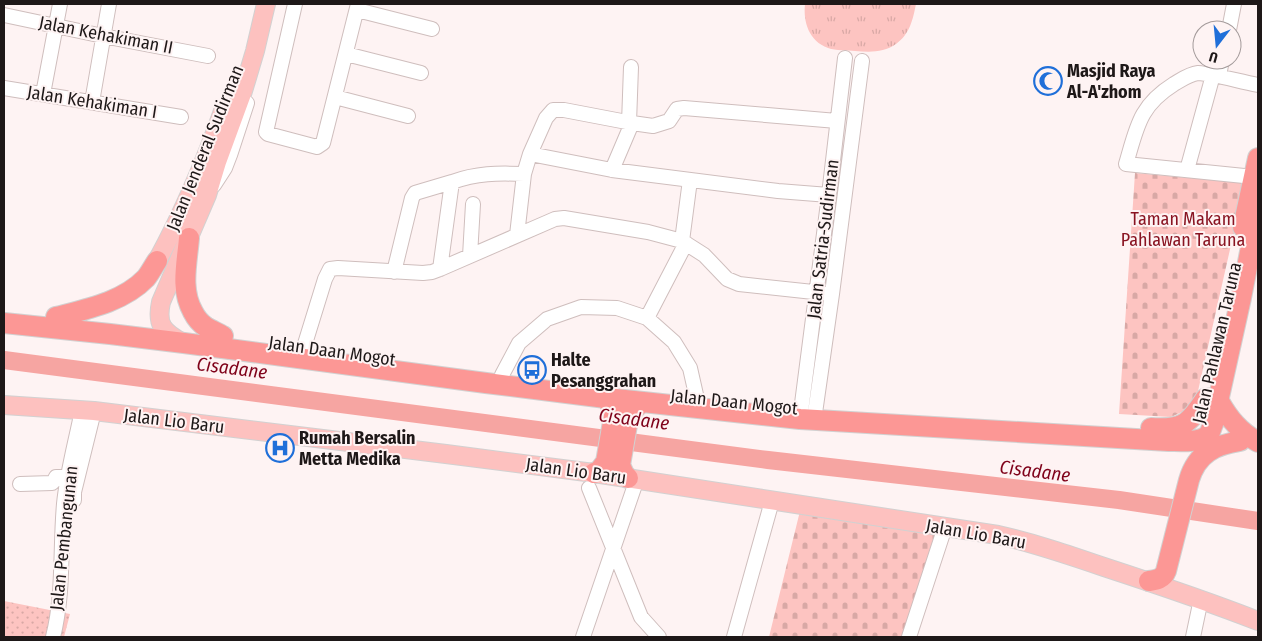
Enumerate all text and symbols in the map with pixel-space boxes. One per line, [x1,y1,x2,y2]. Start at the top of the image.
street label: Jalan Kehakiman II [37,11,175,59]
north arrow [1192,20,1242,70]
text: U [1207,48,1220,66]
place label: Masjid Raya Al-A'zhom [1066,60,1155,103]
street label: Jalan Jenderal Sudirman [162,62,248,234]
mosque icon: Masjid Raya Al-A'zhom [1033,66,1063,96]
street label: Jalan Kehakiman I [25,81,159,123]
street label: Jalan Satria-Sudirman [802,158,844,320]
park label: Taman Makam Pahlawan Taruna [1121,208,1245,251]
street label: Jalan Pahlawan Taruna [1188,260,1246,426]
street label: Jalan Daan Mogot [267,331,397,371]
place label: Halte Pesanggrahan [551,349,656,392]
water label: Cisadane [195,352,269,384]
bus stop icon: Halte Pesanggrahan [517,355,547,385]
street label: Jalan Daan Mogot [669,384,799,420]
water label: Cisadane [597,403,671,435]
street label: Jalan Lio Baru [122,404,226,438]
place label: Rumah Bersalin Metta Medika [299,427,415,470]
hospital icon: Rumah Bersalin Metta Medika [265,433,295,463]
street label: Jalan Lio Baru [524,453,628,489]
water label: Cisadane [998,455,1072,487]
street label: Jalan Pembangunan [45,464,83,612]
street label: Jalan Lio Baru [924,514,1028,554]

